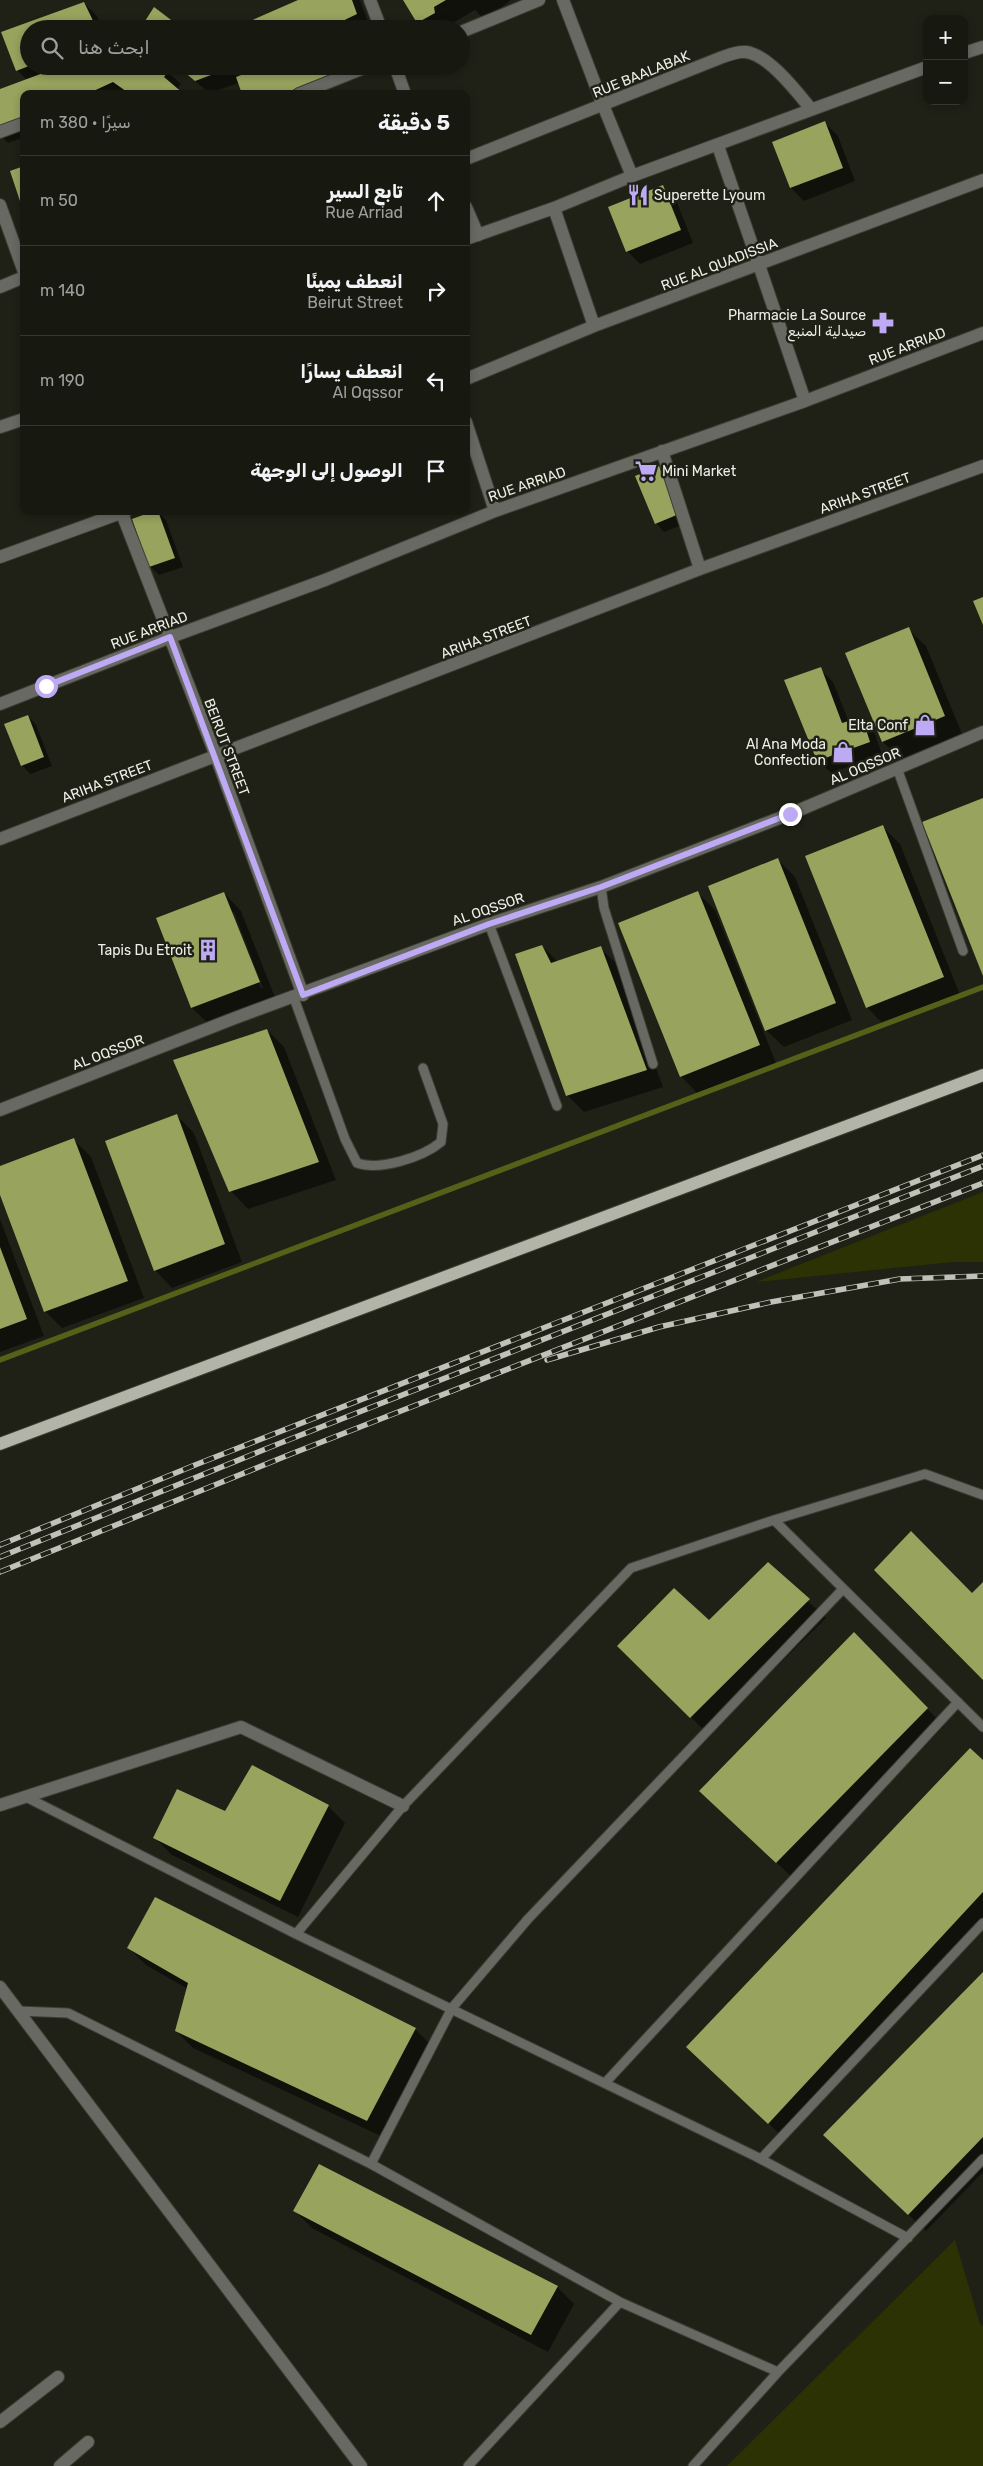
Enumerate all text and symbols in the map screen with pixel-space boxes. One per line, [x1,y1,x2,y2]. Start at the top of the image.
map controls [923,15,968,105]
button: + [923,15,968,60]
search box [20,20,470,75]
icon: search [38,34,66,62]
text: ابحث هنا [78,36,150,59]
street label: RUE BAALABAK [590,47,693,102]
button: − [923,60,968,105]
text: 5 دقيقة [378,110,450,135]
text: سيرًا · 380 m [40,113,131,132]
text: تابع السير [327,180,403,203]
restaurant icon: Superette Lyoum [625,182,651,208]
icon: ahead [422,187,450,215]
place label: Superette Lyoum [654,187,765,204]
text: 50 m [40,191,78,210]
text: Rue Arriad [325,203,403,222]
street label: RUE AL QUADISSIA [659,234,780,295]
text: انعطف يمينًا [306,270,403,293]
icon: right [422,277,450,305]
text: 140 m [40,281,85,300]
text: Beirut Street [307,293,403,312]
place label: Pharmacie La Source صيدلية المنبع [728,307,866,342]
pharmacy icon: Pharmacie La Source صيدلية المنبع [870,310,896,336]
street label: RUE ARRIAD [866,324,948,369]
text: انعطف يسارًا [300,360,403,383]
icon: left [422,367,450,395]
text: 190 m [40,371,85,390]
text: Al Oqssor [333,383,403,402]
icon: arrive [422,457,450,485]
supermarket icon: Mini Market [633,458,659,484]
text: الوصول إلى الوجهة [250,459,403,482]
street label: RUE ARRIAD [486,463,568,506]
place label: Mini Market [662,463,737,480]
street label: ARIHA STREET [817,469,913,518]
street label: RUE ARRIAD [108,608,190,653]
street label: ARIHA STREET [438,612,534,663]
route start [35,675,58,698]
street label: BEIRUT STREET [200,696,253,798]
shop icon: Elta Conf [912,712,938,738]
place label: Elta Conf [848,717,909,734]
place label: Al Ana Moda Confection [746,736,826,769]
shop icon: Al Ana Moda Confection [830,739,856,765]
street label: AL OQSSOR [827,744,903,789]
street label: ARIHA STREET [59,756,155,807]
route end [779,803,802,826]
street label: AL OQSSOR [450,889,527,930]
building icon: Tapis Du Etroit [195,937,221,963]
place label: Tapis Du Etroit [98,942,193,959]
street label: AL OQSSOR [70,1031,146,1074]

